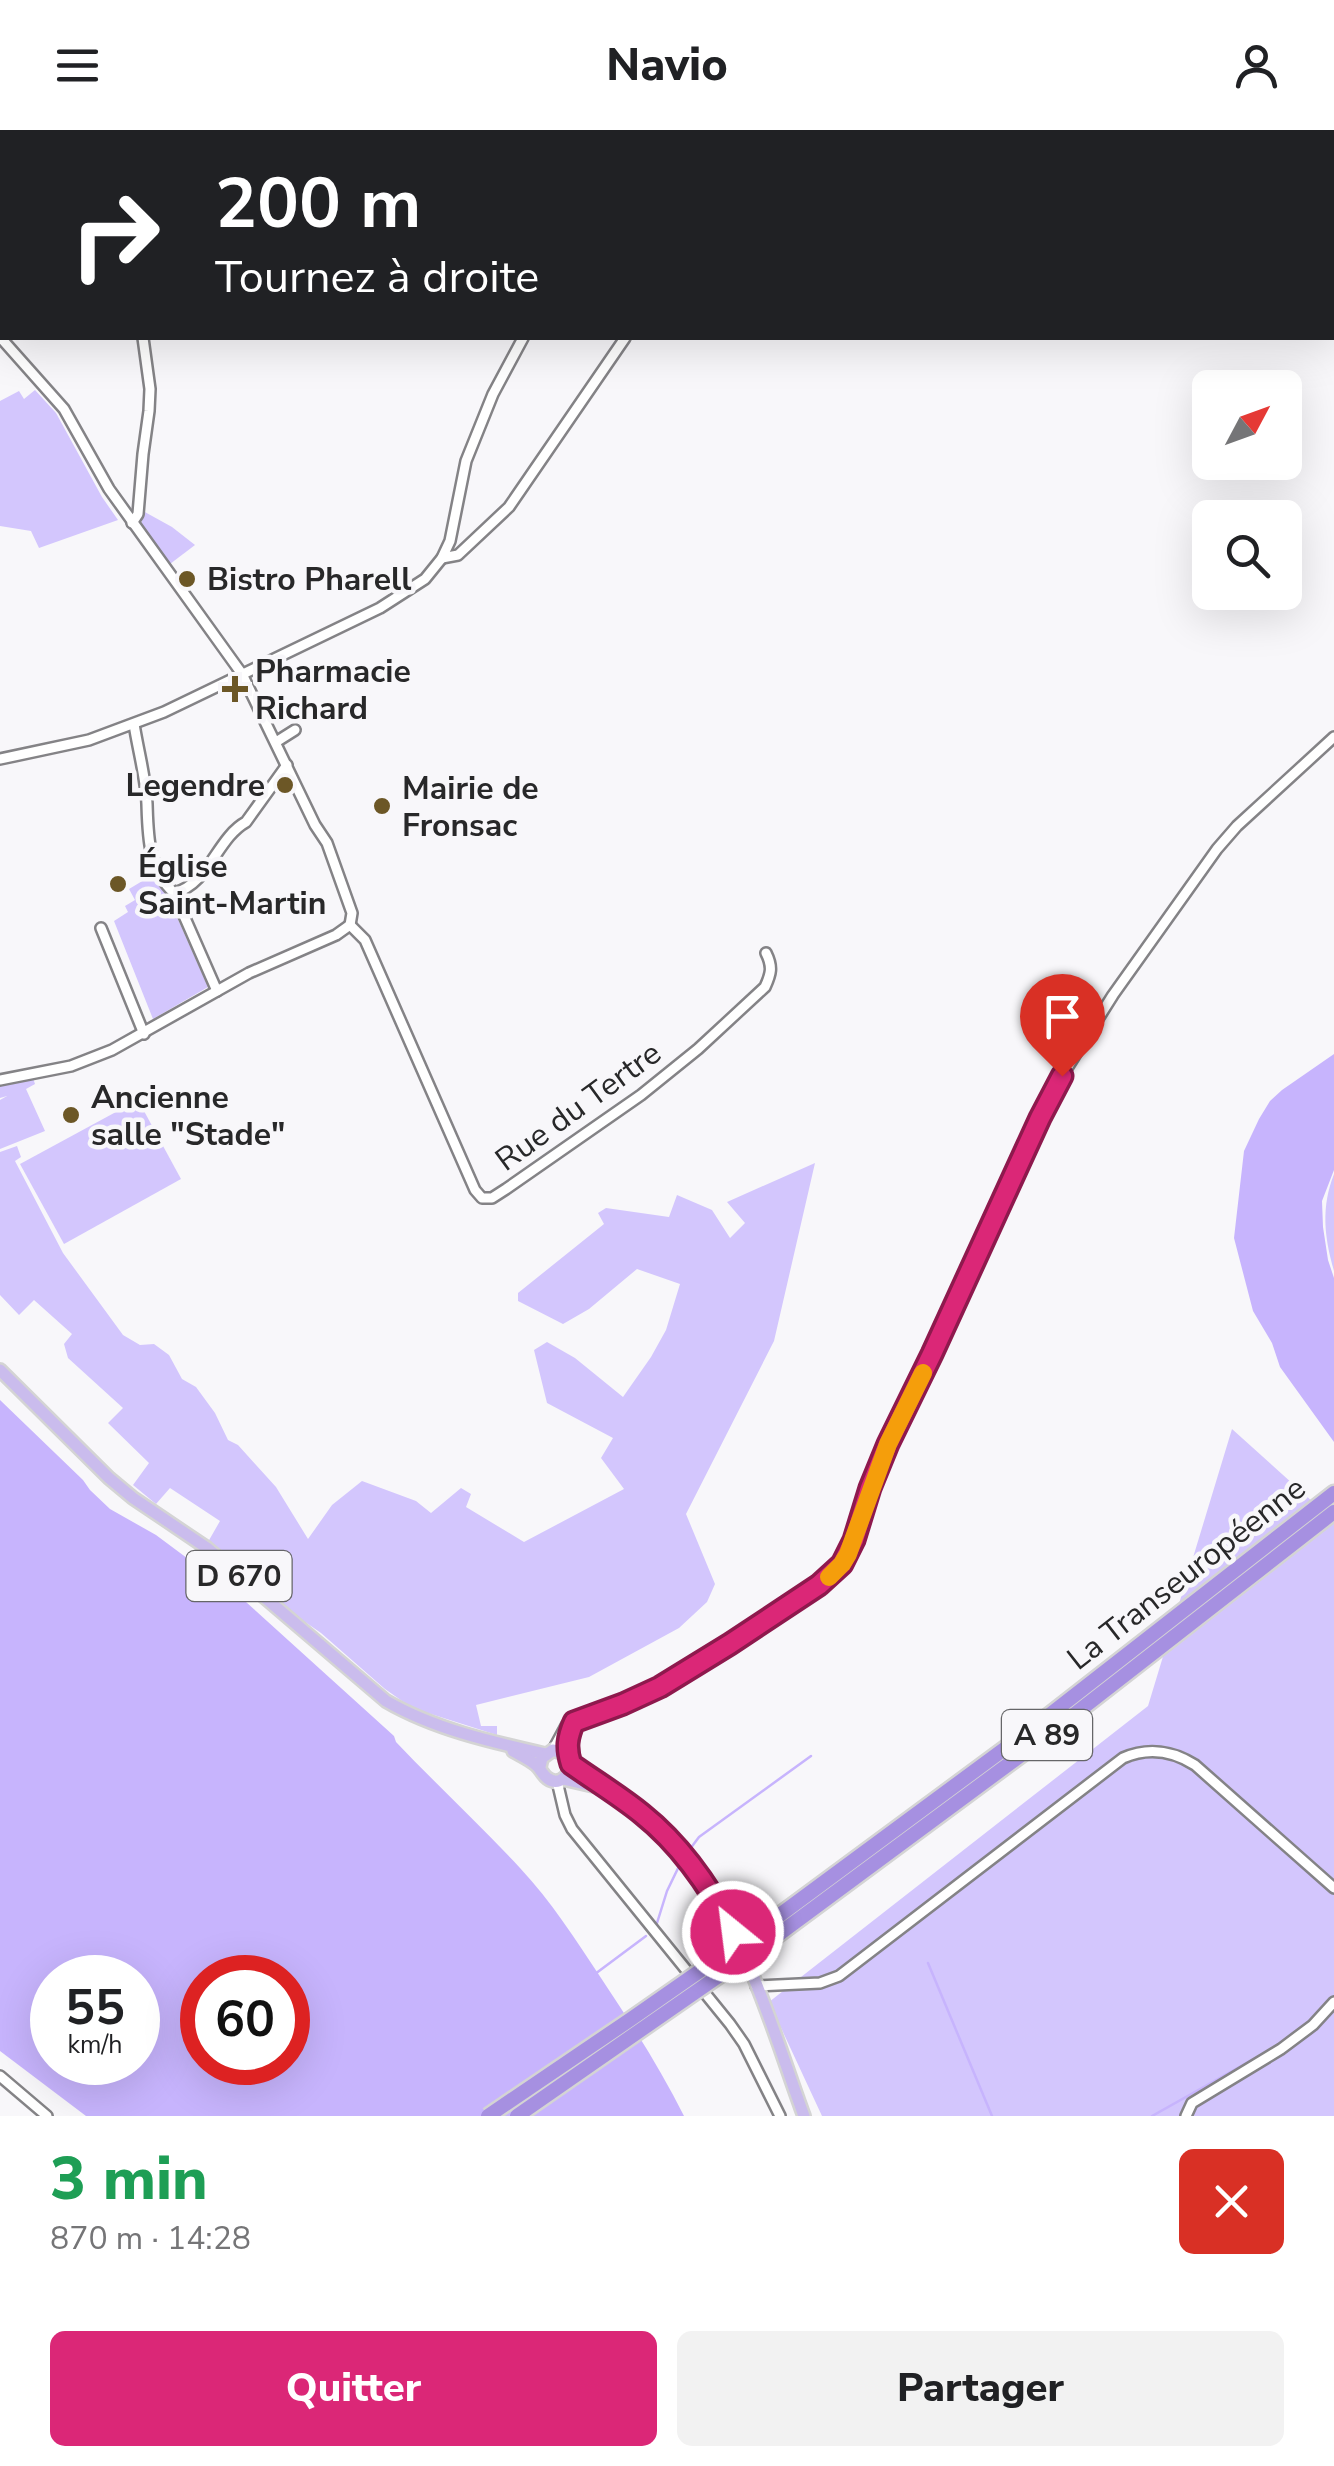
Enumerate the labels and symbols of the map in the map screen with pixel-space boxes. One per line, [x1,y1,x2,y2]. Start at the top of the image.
north arrow [1192,370,1302,480]
place label: Bistro Pharell [207,558,411,601]
marker: Bistro Pharell [176,568,198,590]
place label: Pharmacie Richard [255,650,411,730]
marker: Pharmacie Richard [224,678,246,700]
place label: Legendre [126,764,265,807]
place label: Mairie de Fronsac [402,767,539,847]
marker: Legendre [274,774,296,796]
marker: Mairie de Fronsac [371,795,393,817]
place label: Église Saint-Martin [138,845,326,925]
marker: Église Saint-Martin [107,873,129,895]
pin [1020,974,1105,1077]
street label: Rue du Tertre [487,1032,670,1181]
place label: Ancienne salle "Stade" [91,1076,285,1156]
marker: Ancienne salle "Stade" [60,1104,82,1126]
street label: La Transeuropéenne [1058,1467,1314,1680]
road number: D 670 [186,1551,292,1601]
road number: A 89 [1002,1710,1092,1760]
position arrow [681,1880,785,1984]
speed limit sign: 60 [180,1955,310,2085]

